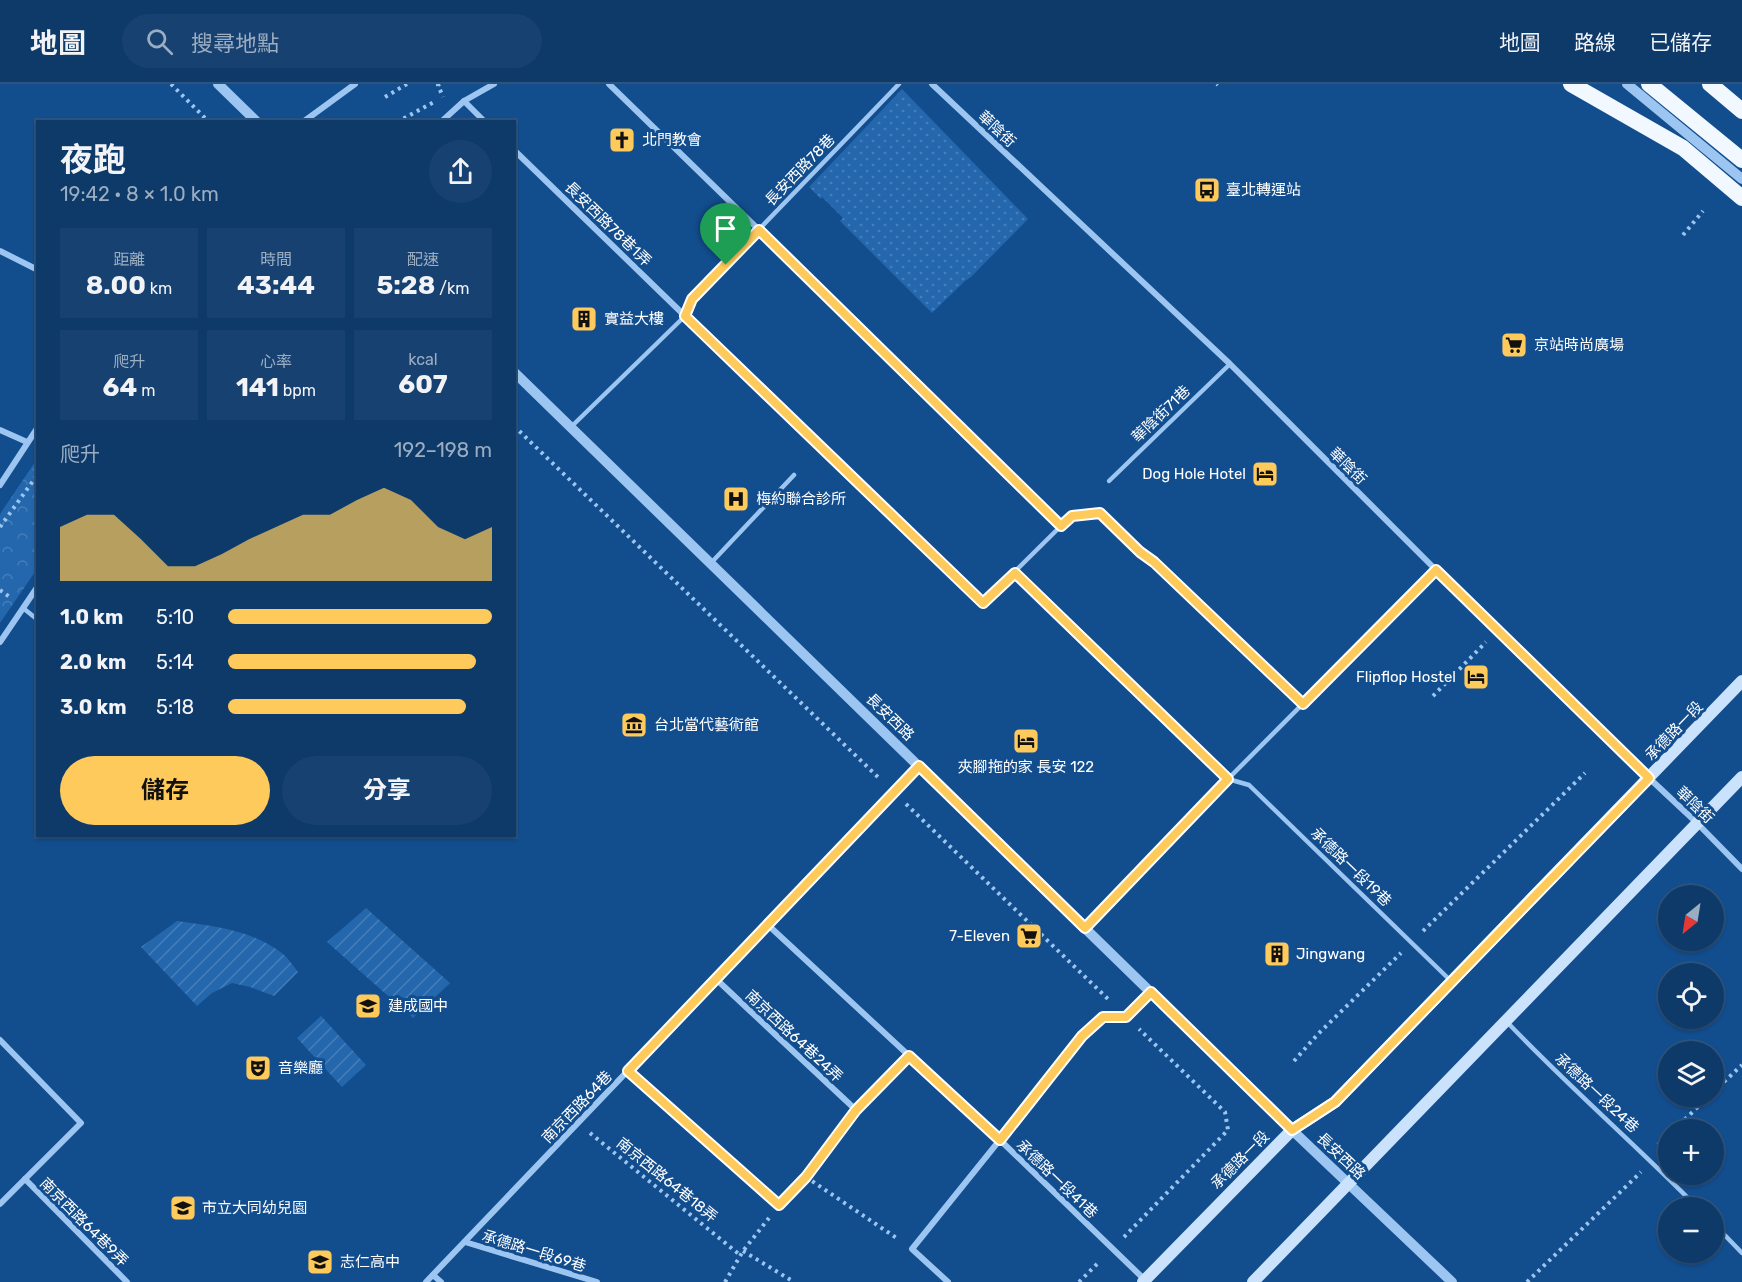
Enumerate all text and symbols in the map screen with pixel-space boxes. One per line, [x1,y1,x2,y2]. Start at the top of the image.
search box [122,14,542,68]
icon: search [143,25,176,58]
text: 地圖 [30,27,86,60]
text: 搜尋地點 [191,30,279,57]
text: 地圖 [1499,30,1541,55]
text: 路線 [1574,30,1616,55]
text: 已儲存 [1649,30,1712,55]
street label: 華陰街 [974,107,1020,151]
church icon: 北門教會 [607,125,637,155]
place label: 北門教會 [642,131,702,149]
street label: 長安西路78巷 [761,131,839,209]
text: 夜跑 [60,140,126,179]
button: share [429,140,492,203]
bus stop icon: 臺北轉運站 [1192,175,1222,205]
street label: 長安西路78巷1弄 [561,178,655,270]
place label: 臺北轉運站 [1226,181,1301,199]
text: 19:42 · 8 × 1.0 km [60,182,219,206]
pin [700,203,751,265]
icon: arrive [709,212,742,245]
text: 距離 [113,250,145,269]
text: 時間 [260,250,292,269]
text: 配速 [407,250,439,269]
text: 8.00 [86,270,146,301]
text: 43:44 [237,270,315,301]
text: 5:28 [376,270,435,301]
text: km [146,279,172,298]
text: /km [435,279,470,298]
building icon: 實益大樓 [569,304,599,334]
place label: 實益大樓 [604,310,664,328]
supermarket icon: 京站時尚廣場 [1499,330,1529,360]
place label: 京站時尚廣場 [1534,336,1624,354]
text: kcal [408,350,438,369]
text: 爬升 [113,352,145,371]
text: 心率 [260,352,292,371]
text: 607 [398,369,448,400]
text: 64 [103,372,137,403]
text: 141 [236,372,279,403]
text: m [137,381,155,400]
text: bpm [279,381,316,400]
street label: 華陰街71巷 [1128,382,1194,446]
text: 192–198 m [394,438,492,462]
text: 爬升 [60,442,100,466]
street label: 華陰街 [1326,444,1370,488]
hotel icon: Dog Hole Hotel [1250,459,1280,489]
place label: Dog Hole Hotel [1142,465,1246,483]
hospital icon: 梅約聯合診所 [721,484,751,514]
place label: 梅約聯合診所 [756,490,846,508]
text: 1.0 km [60,605,123,629]
text: 5:10 [156,605,194,629]
text: 2.0 km [60,650,126,674]
text: 5:14 [156,650,194,674]
hotel icon: Flipflop Hostel [1461,662,1491,692]
place label: Flipflop Hostel [1356,668,1456,686]
street label: 長安西路 [862,690,918,744]
text: 3.0 km [60,695,127,719]
text: 5:18 [156,695,194,719]
street label: 承德路一段 [1641,698,1707,764]
museum icon: 台北當代藝術館 [619,710,649,740]
place label: 台北當代藝術館 [654,716,759,734]
hotel icon: 夾腳拖的家 長安 122 [1011,726,1041,756]
button: 儲存 [60,756,270,825]
button: 分享 [282,756,492,825]
place label: 夾腳拖的家 長安 122 [958,758,1094,776]
street label: 華陰街 [1673,783,1717,827]
street label: 承德路一段19巷 [1307,824,1395,910]
north arrow [1658,885,1724,951]
map controls [1658,885,1724,1263]
supermarket icon: 7-Eleven [1014,921,1044,951]
place label: 7-Eleven [949,927,1010,945]
building icon: Jingwang [1262,939,1292,969]
place label: Jingwang [1296,945,1365,963]
button: locate [1658,963,1724,1029]
street label: 南京西路64巷24弄 [742,986,846,1086]
school or university icon: 建成國中 [353,991,383,1021]
place label: 建成國中 [388,997,448,1015]
button: layers [1658,1041,1724,1107]
street label: 承德路一段24巷 [1551,1050,1643,1136]
theatre icon: 音樂廳 [243,1053,273,1083]
place label: 音樂廳 [278,1059,323,1077]
street label: 南京西路64巷 [538,1067,616,1147]
button: + [1658,1119,1724,1185]
street label: 承德路一段 [1207,1127,1273,1193]
street label: 長安西路 [1313,1129,1369,1183]
street label: 南京西路64巷18弄 [613,1134,721,1226]
street label: 承德路一段41巷 [1013,1136,1101,1222]
street label: 南京西路64巷9弄 [36,1174,132,1270]
school or university icon: 市立大同幼兒園 [168,1193,198,1223]
button: − [1658,1197,1724,1263]
place label: 市立大同幼兒園 [202,1199,307,1217]
street label: 承德路一段69巷 [480,1227,588,1275]
school or university icon: 志仁高中 [305,1247,335,1277]
place label: 志仁高中 [340,1253,400,1271]

